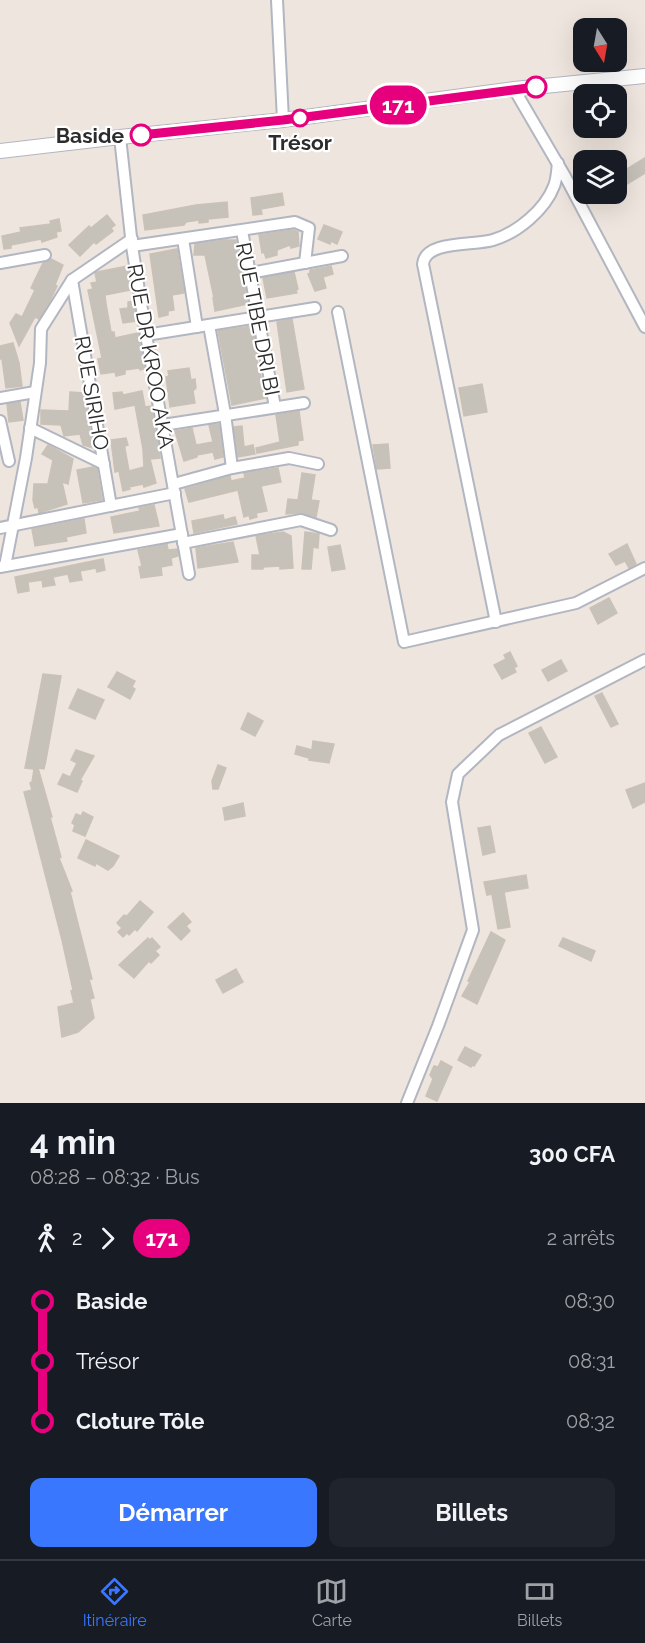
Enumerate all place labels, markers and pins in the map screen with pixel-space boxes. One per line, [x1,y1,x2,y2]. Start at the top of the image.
unlabelled marker [525,76,547,98]
marker: Trésor [291,109,309,127]
place label: Baside [56,123,124,148]
marker: Baside [130,124,152,146]
place label: Trésor [268,130,332,155]

